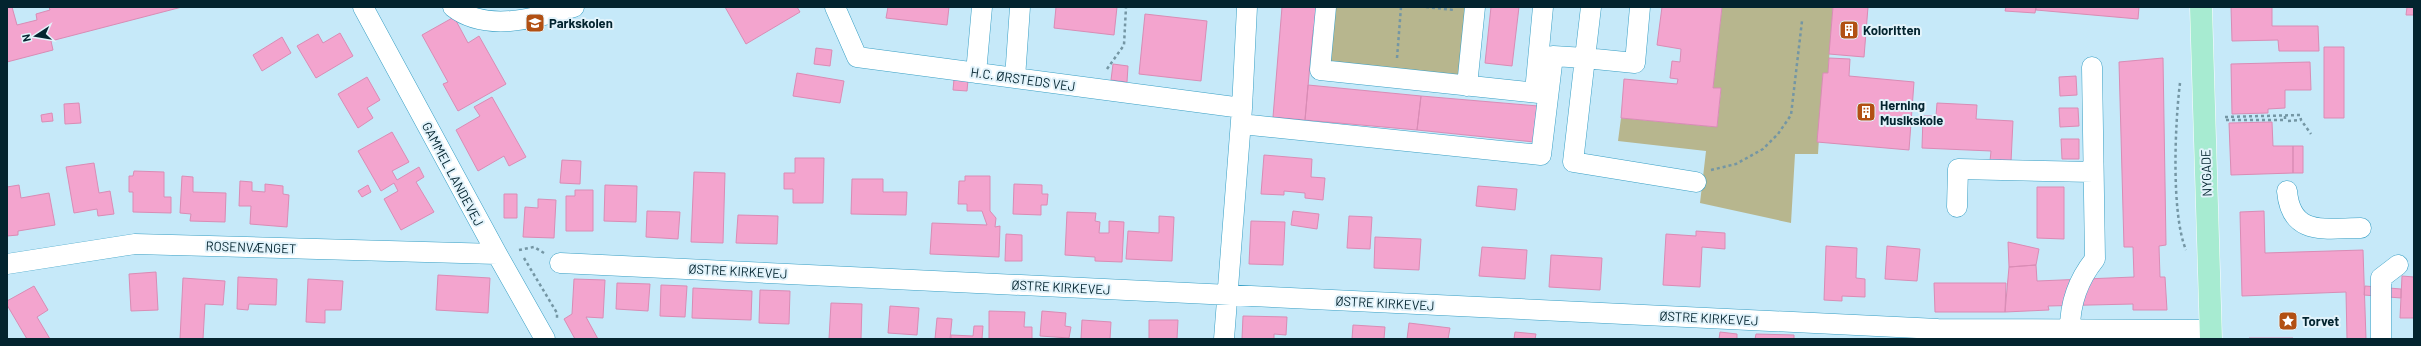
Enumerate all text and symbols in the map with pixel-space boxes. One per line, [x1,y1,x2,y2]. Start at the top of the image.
school or university icon: Parkskolen [524,12,546,34]
place label: Parkskolen [549,15,613,31]
north arrow [16,16,56,56]
building icon: Koloritten [1838,19,1860,41]
place label: Koloritten [1863,22,1921,38]
text: N [19,33,33,43]
street label: H.C. ØRSTEDS VEJ [969,64,1077,94]
place label: Herning Musikskole [1880,97,1943,128]
building icon: Herning Musikskole [1855,101,1877,123]
street label: GAMMEL LANDEVEJ [419,119,487,229]
street label: NYGADE [2197,149,2215,197]
street label: ROSENVÆNGET [205,237,297,257]
street label: ØSTRE KIRKEVEJ [688,260,788,282]
street label: ØSTRE KIRKEVEJ [1011,276,1111,298]
street label: ØSTRE KIRKEVEJ [1335,292,1435,314]
street label: ØSTRE KIRKEVEJ [1659,307,1759,329]
place icon: Torvet [2277,310,2299,332]
place label: Torvet [2302,313,2339,329]

